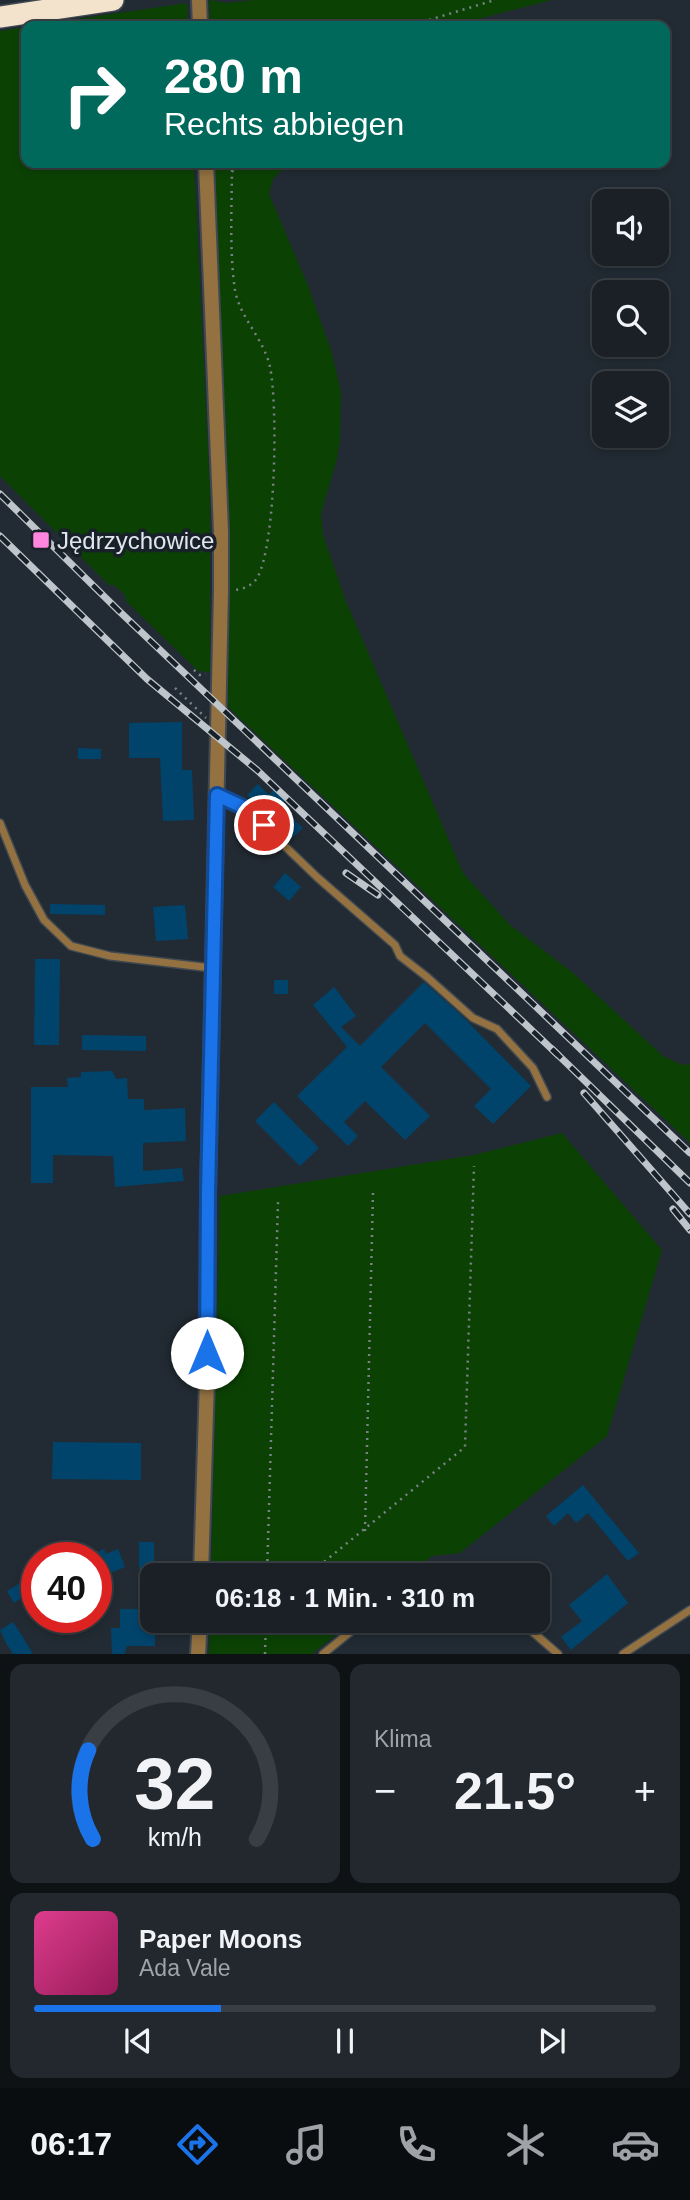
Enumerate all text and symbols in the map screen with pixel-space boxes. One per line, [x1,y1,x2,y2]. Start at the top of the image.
icon: right [49,49,140,140]
text: 280 m [164,49,303,103]
text: Rechts abbiegen [164,106,404,142]
map controls [592,189,669,448]
button: sound [592,189,669,266]
button: search [592,280,669,357]
button: layers [592,371,669,448]
place label: Jędrzychowice [57,527,214,554]
marker: Jędrzychowice [31,530,51,550]
pin [234,795,294,855]
icon: arrive [245,806,283,844]
position arrow [170,1316,244,1390]
speed limit sign: 40 [21,1542,112,1633]
text: 06:18 · 1 Min. · 310 m [215,1583,475,1613]
text: Klima [374,1726,432,1752]
text: 32 [135,1744,215,1825]
text: 21.5° [454,1762,576,1820]
text: − [374,1770,396,1812]
text: + [634,1770,656,1812]
text: km/h [148,1823,202,1851]
text: Paper Moons [139,1924,302,1954]
text: Ada Vale [139,1955,231,1981]
icon: previous [119,2022,157,2060]
icon: pause [326,2022,364,2060]
icon: next [533,2022,571,2060]
icon: directions [173,2120,222,2169]
icon: music [282,2120,331,2169]
icon: phone [392,2120,441,2169]
icon: climate [501,2120,550,2169]
icon: car [611,2120,660,2169]
text: 06:17 [30,2126,112,2162]

